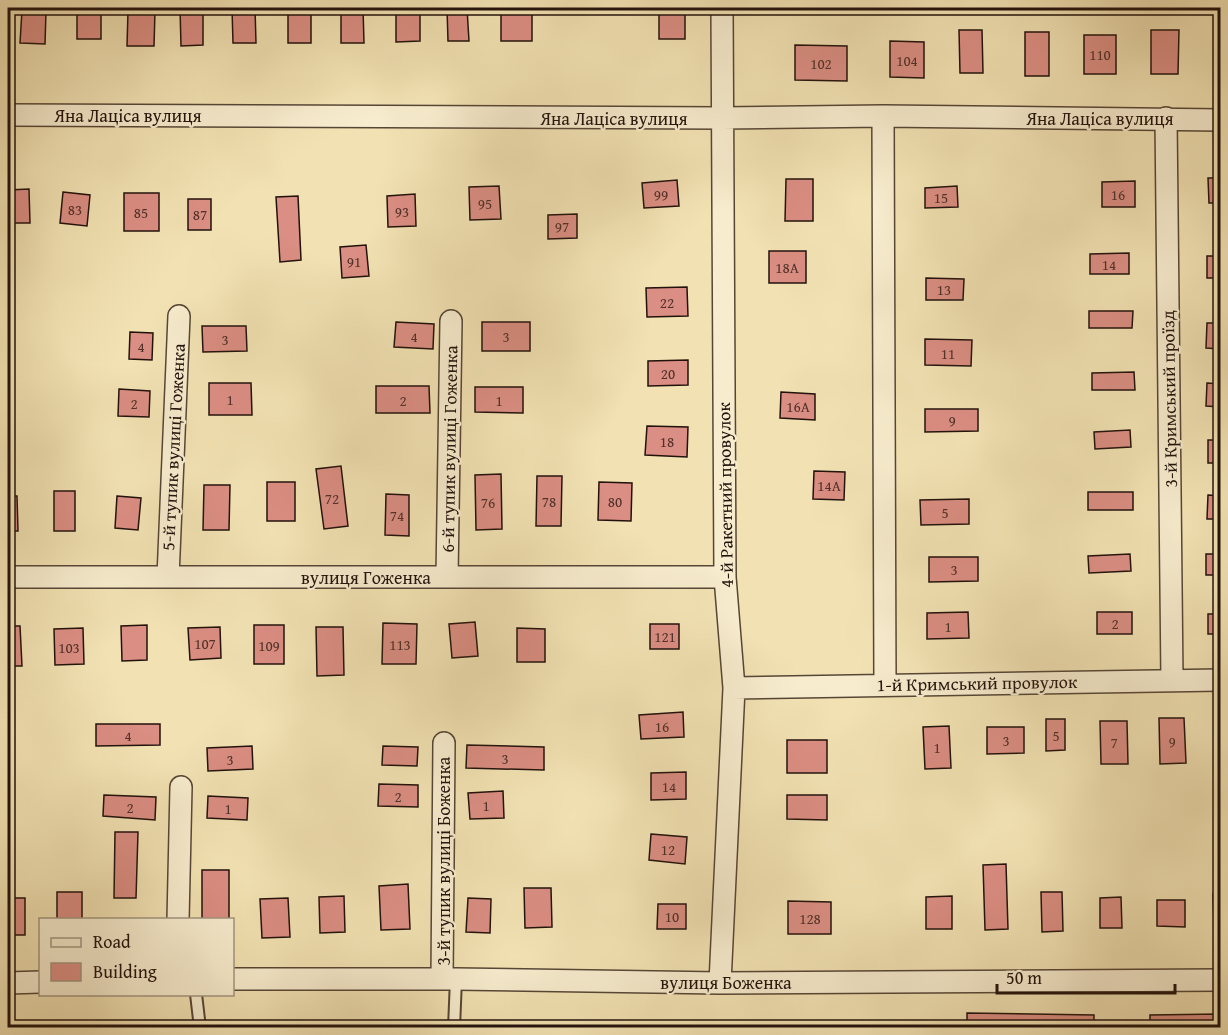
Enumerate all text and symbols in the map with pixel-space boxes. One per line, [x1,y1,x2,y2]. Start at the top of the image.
house number: 110 [1089,44,1111,65]
house number: 104 [896,50,918,71]
house number: 102 [810,53,832,74]
street label: Яна Лаціса вулиця [53,102,202,129]
street label: Яна Лаціса вулиця [539,105,688,132]
street label: Яна Лаціса вулиця [1025,105,1174,132]
house number: 99 [654,184,668,205]
house number: 16 [1111,184,1125,205]
house number: 15 [934,187,948,208]
house number: 95 [478,193,492,214]
house number: 83 [68,199,82,220]
house number: 93 [395,201,409,222]
house number: 85 [134,202,148,223]
house number: 87 [193,204,207,225]
house number: 97 [555,216,569,237]
house number: 91 [347,251,361,272]
house number: 14 [1102,254,1116,275]
house number: 18А [775,257,799,278]
house number: 13 [937,279,951,300]
house number: 22 [660,292,674,313]
street label: 3-й Кримський проїзд [1154,310,1184,488]
house number: 4 [410,326,418,347]
house number: 3 [502,326,510,347]
house number: 3 [221,329,229,350]
house number: 4 [137,336,145,357]
street label: 5-й тупик вулиці Гоженка [154,342,192,551]
house number: 11 [941,343,955,364]
street label: 6-й тупик вулиці Гоженка [434,345,464,553]
house number: 20 [661,363,675,384]
house number: 1 [226,389,234,410]
house number: 2 [399,390,407,411]
house number: 1 [495,390,503,411]
house number: 2 [130,393,138,414]
house number: 16А [786,396,810,417]
street label: 4-й Ракетний провулок [710,401,740,588]
house number: 9 [948,410,956,431]
house number: 18 [660,431,674,452]
house number: 14А [817,475,841,496]
house number: 72 [325,488,339,509]
house number: 78 [542,491,556,512]
house number: 80 [608,491,622,512]
house number: 76 [481,492,495,513]
house number: 5 [941,502,949,523]
house number: 74 [390,505,404,526]
house number: 3 [950,559,958,580]
street label: вулиця Гоженка [301,564,431,591]
house number: 2 [1111,613,1119,634]
house number: 1 [944,616,952,637]
house number: 121 [654,626,676,647]
house number: 107 [194,633,216,654]
house number: 113 [389,634,411,655]
house number: 109 [258,635,280,656]
house number: 103 [58,637,80,658]
street label: 1-й Кримський провулок [876,668,1078,698]
house number: 16 [655,716,669,737]
house number: 4 [124,725,132,746]
house number: 5 [1052,725,1060,746]
house number: 3 [1002,730,1010,751]
house number: 9 [1168,731,1176,752]
house number: 7 [1110,732,1118,753]
house number: 1 [933,737,941,758]
house number: 3 [501,748,509,769]
house number: 3 [226,749,234,770]
street label: 3-й тупик вулиці Боженка [430,756,457,965]
house number: 14 [662,776,676,797]
house number: 2 [394,786,402,807]
house number: 1 [482,795,490,816]
house number: 2 [126,797,134,818]
house number: 1 [224,798,232,819]
house number: 12 [661,839,675,860]
house number: 10 [665,906,679,927]
house number: 128 [799,908,821,929]
legend [39,918,234,996]
text: Road [93,928,131,955]
scale bar [997,957,1176,995]
text: Building [93,958,157,985]
text: 50 m [1006,964,1042,991]
street label: вулиця Боженка [660,969,792,996]

